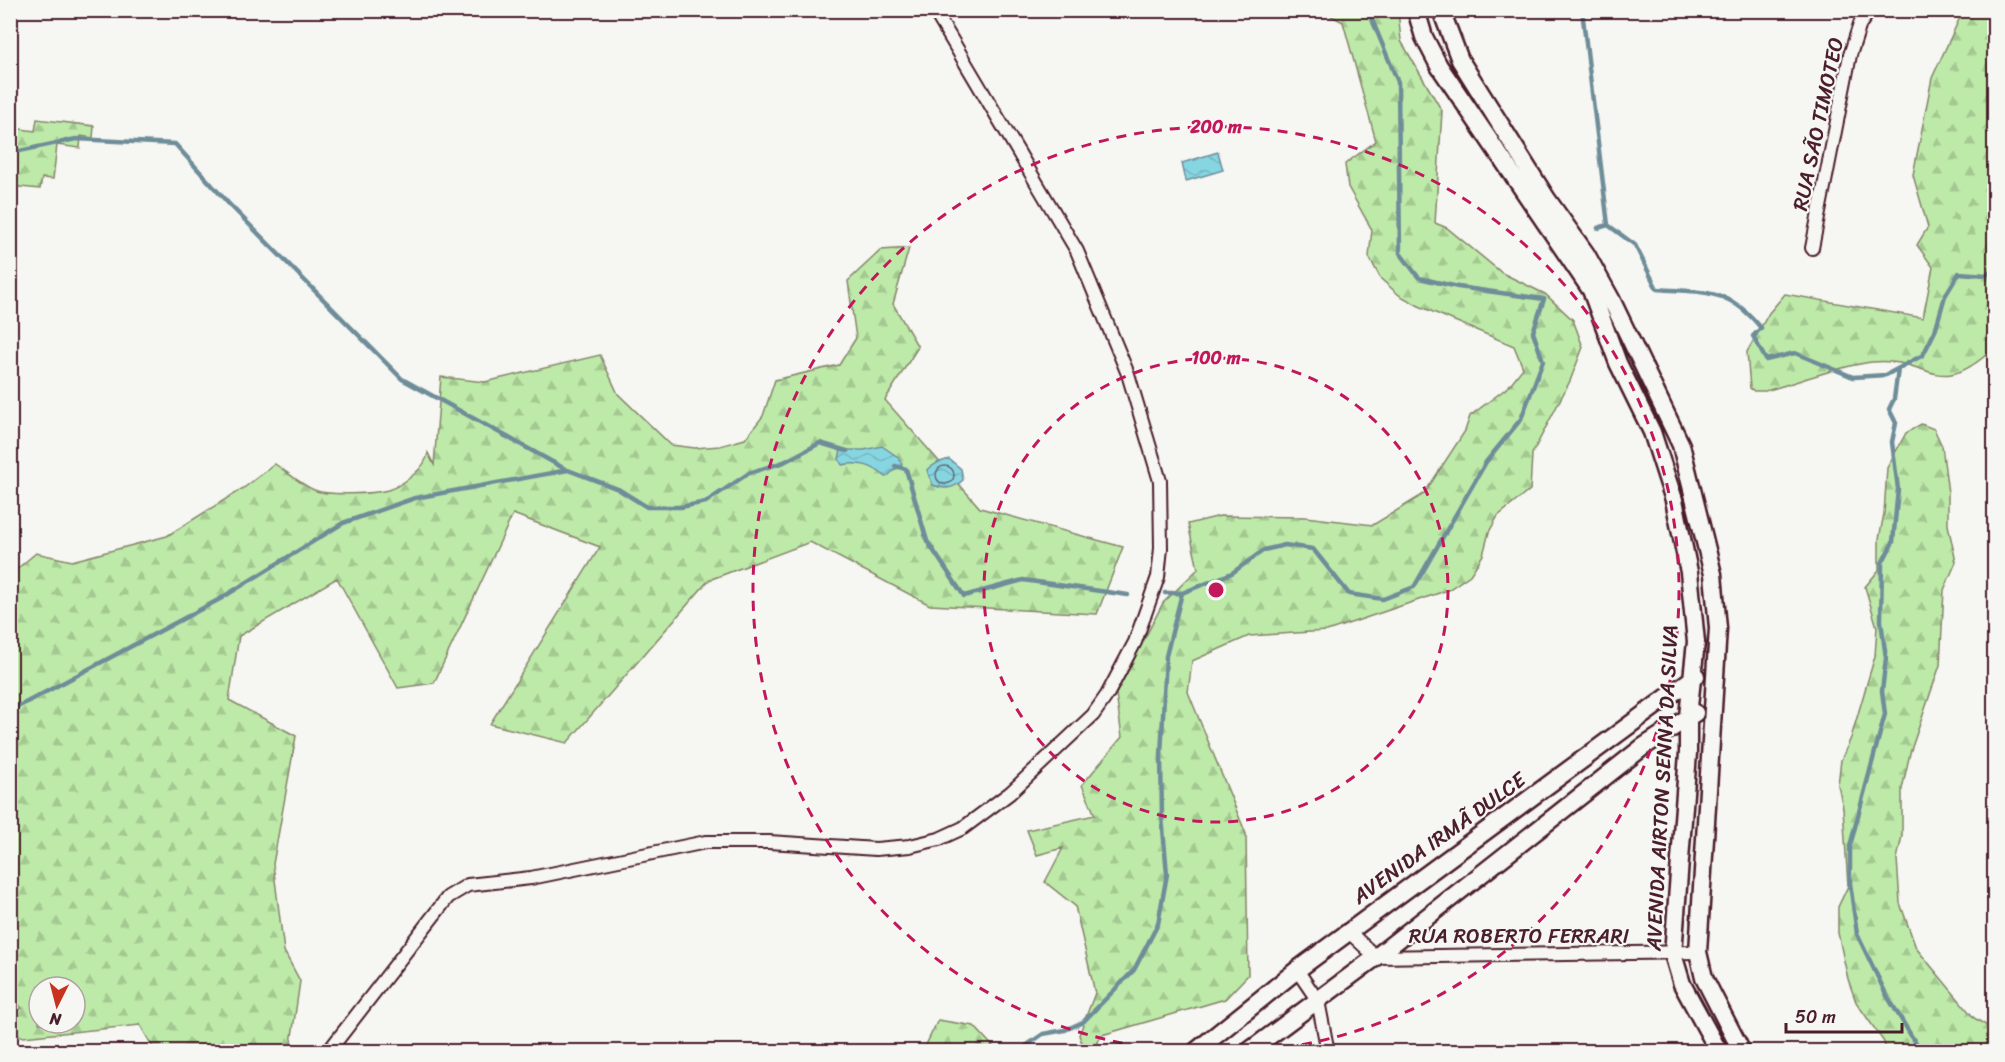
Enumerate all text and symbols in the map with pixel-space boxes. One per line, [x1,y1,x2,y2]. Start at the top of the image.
street label: RUA SÃO TIMOTEO [1781,34,1855,214]
text: 200 m [1189,111,1242,143]
text: 100 m [1192,342,1241,374]
centre of rings [1206,580,1226,600]
street label: AVENIDA AIRTON SENNA DA SILVA [1634,624,1690,953]
street label: AVENIDA IRMÃ DULCE [1343,761,1535,915]
street label: RUA ROBERTO FERRARI [1409,917,1630,955]
north arrow [27,975,87,1035]
scale bar [1786,996,1902,1034]
text: 50 m [1795,1001,1836,1033]
text: N [48,1004,64,1035]

